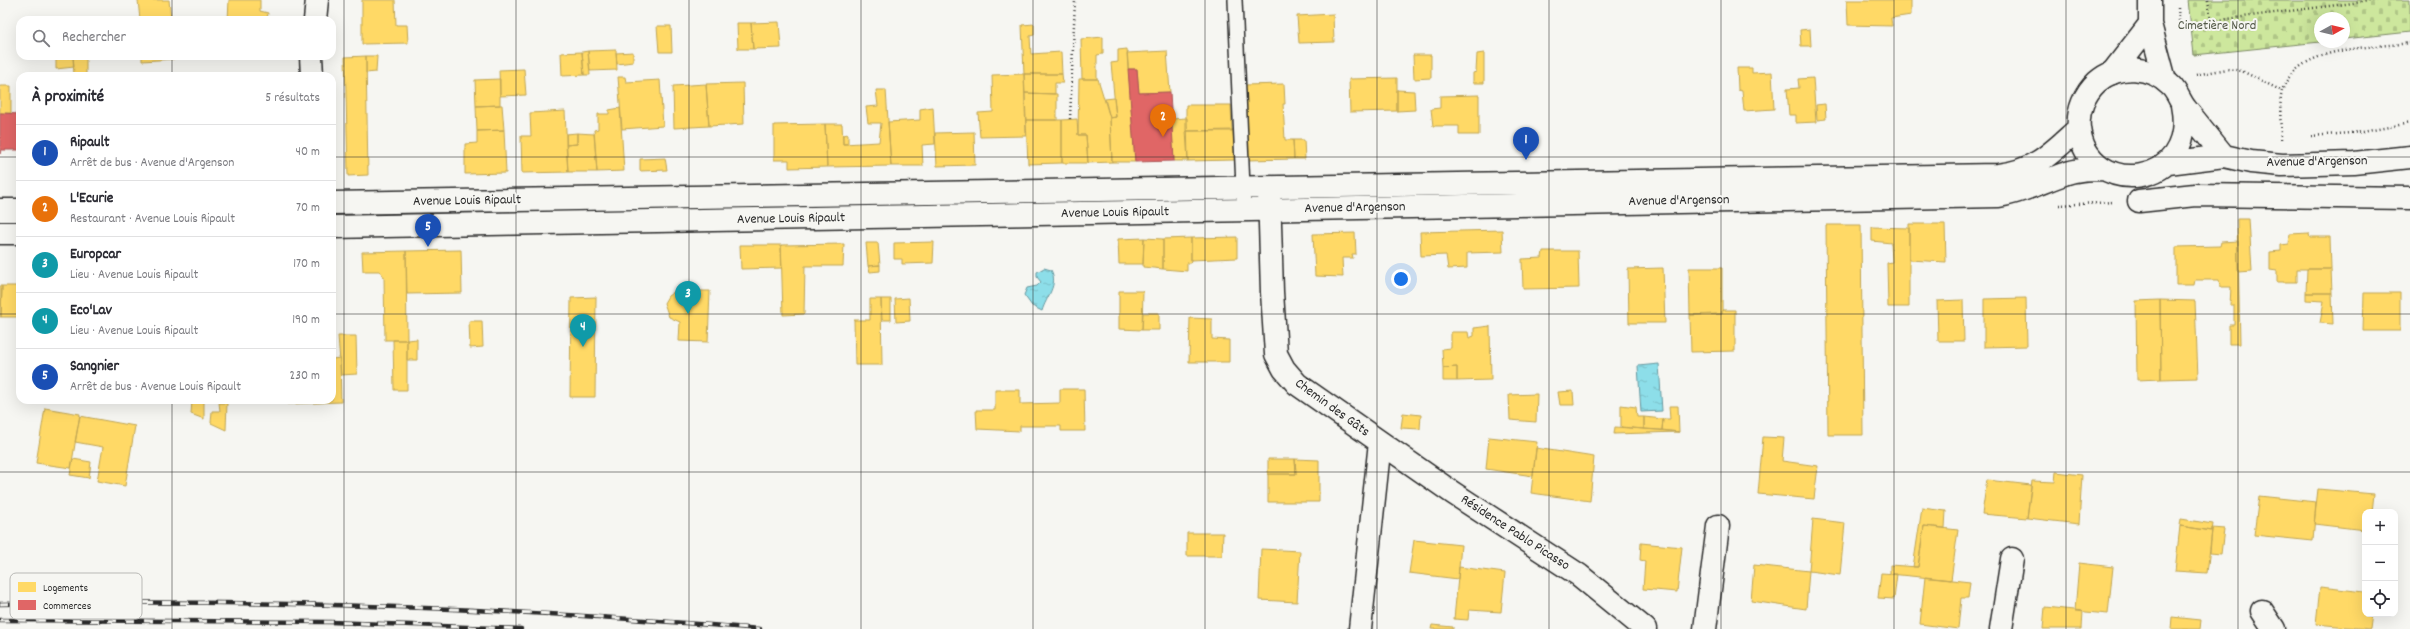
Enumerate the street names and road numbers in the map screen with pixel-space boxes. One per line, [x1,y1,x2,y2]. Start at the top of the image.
street label: Avenue d'Argenson [2266,151,2368,173]
street label: Avenue Louis Ripault [413,190,521,212]
street label: Avenue d'Argenson [1628,190,1730,212]
street label: Avenue d'Argenson [1304,197,1406,219]
street label: Avenue Louis Ripault [1061,202,1169,224]
street label: Avenue Louis Ripault [737,208,845,230]
street label: Chemin des Gâts [1290,374,1374,442]
street label: Résidence Pablo Picasso [1457,490,1573,576]

